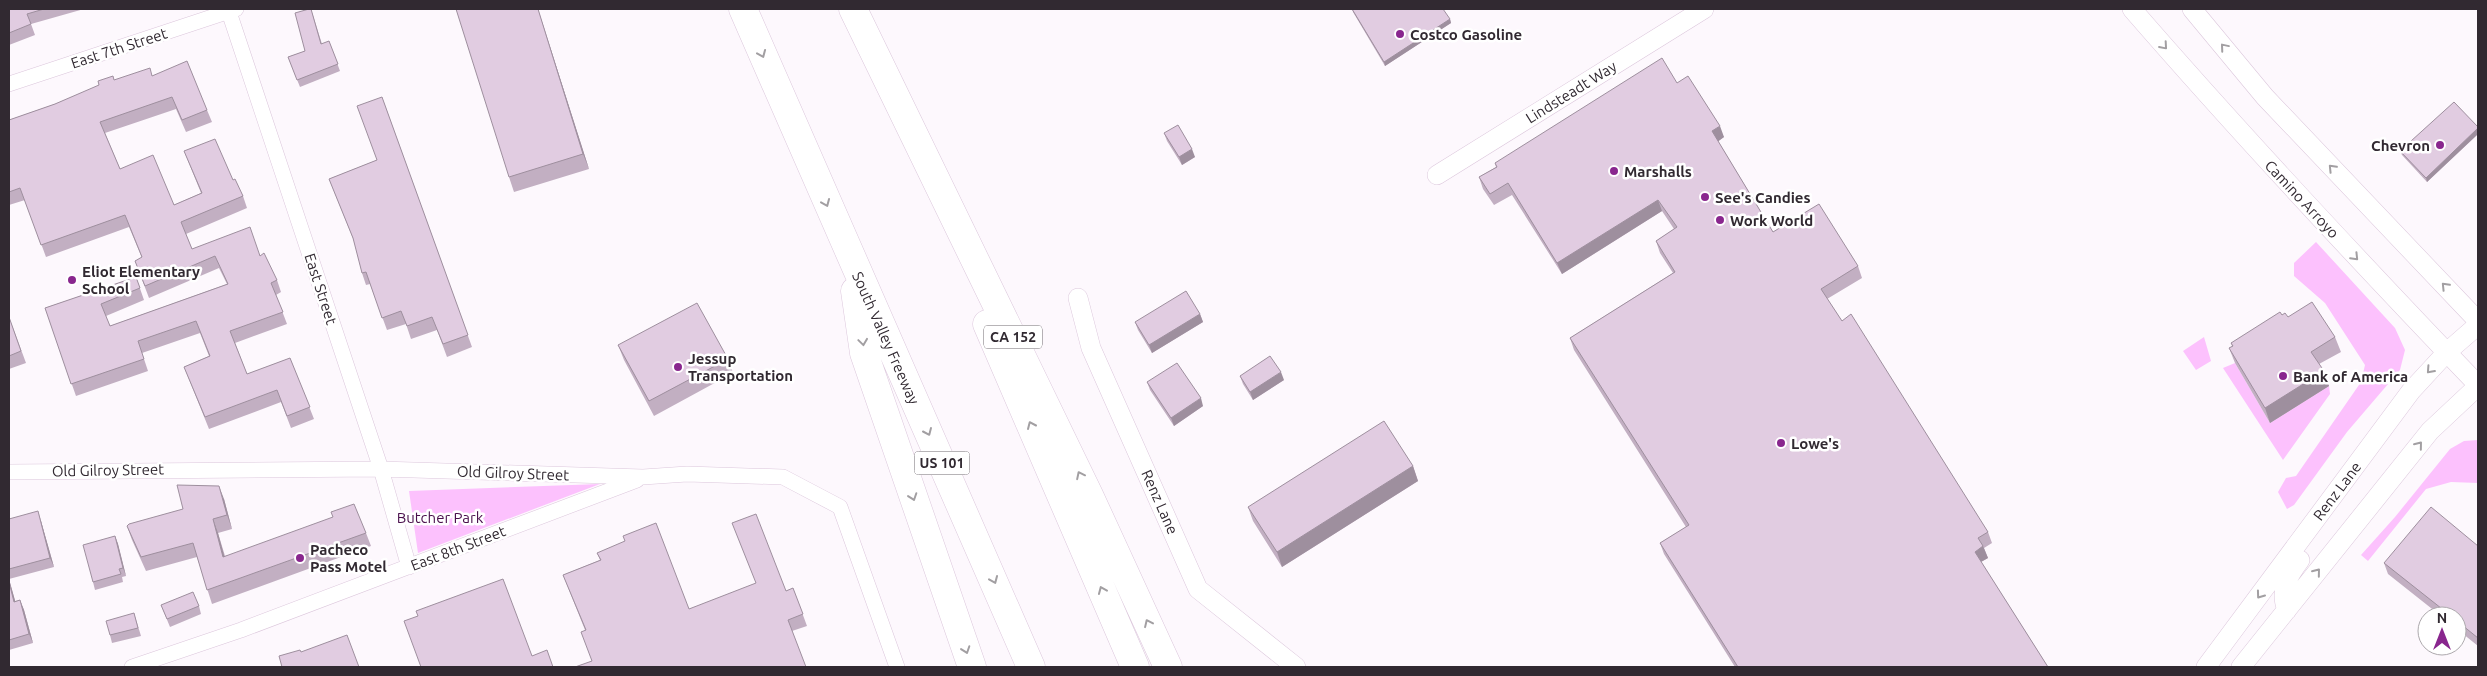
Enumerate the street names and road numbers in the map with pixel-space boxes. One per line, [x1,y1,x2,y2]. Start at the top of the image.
street label: East 7th Street [69,24,169,72]
street label: Lindsteadt Way [1523,57,1619,127]
street label: Camino Arroyo [2262,157,2342,241]
street label: East Street [302,251,341,327]
street label: South Valley Freeway [849,269,923,407]
road number: CA 152 [984,326,1042,348]
road number: US 101 [914,452,970,474]
street label: Renz Lane [2310,458,2364,524]
street label: Old Gilroy Street [52,461,164,479]
street label: Old Gilroy Street [457,463,569,483]
street label: Renz Lane [1138,467,1182,537]
street label: East 8th Street [408,522,508,574]

